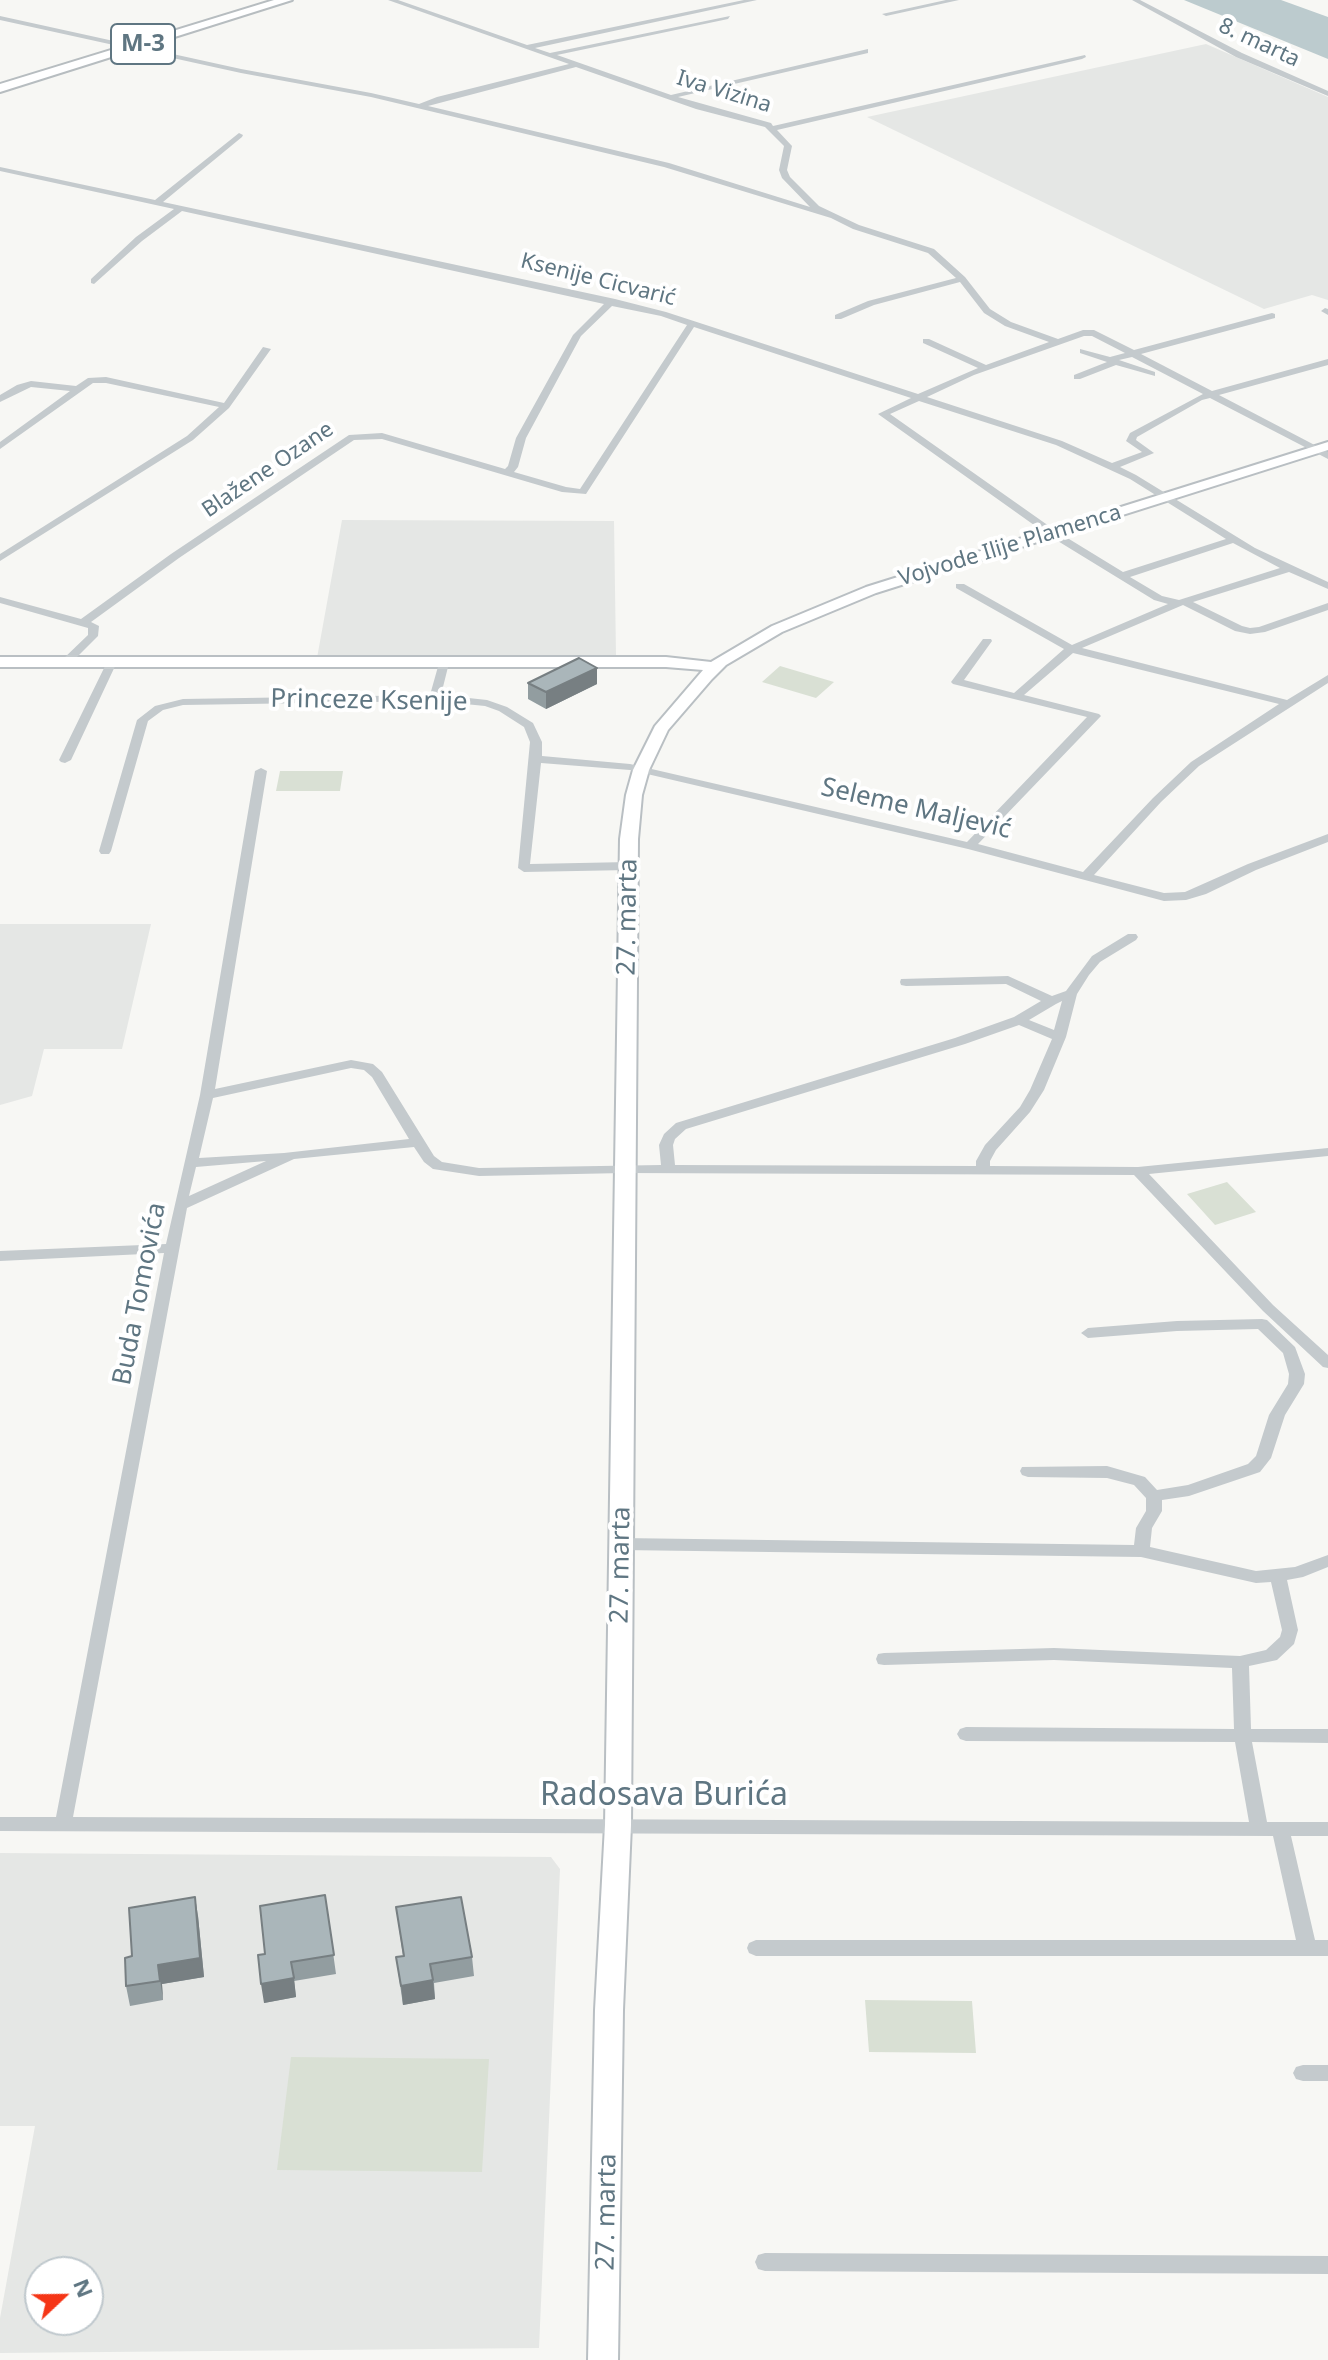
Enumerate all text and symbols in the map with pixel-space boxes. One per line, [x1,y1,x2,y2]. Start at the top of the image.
street label: 8. marta [1214,13,1304,73]
road number: M-3 [111,24,175,64]
street label: Iva Vizina [674,65,774,119]
street label: Ksenije Cicvarić [518,248,678,312]
street label: Blažene Ozane [197,416,339,524]
street label: Vojvode Ilije Plamenca [896,500,1124,592]
street label: Princeze Ksenije [270,684,468,718]
street label: Seleme Maljević [818,772,1014,846]
street label: 27. marta [611,858,645,976]
street label: Buda Tomovića [107,1200,173,1388]
street label: 27. marta [604,1506,638,1624]
street label: Radosava Burića [540,1777,788,1815]
street label: 27. marta [590,2153,624,2271]
north arrow [24,2256,104,2336]
text: N [67,2274,102,2302]

